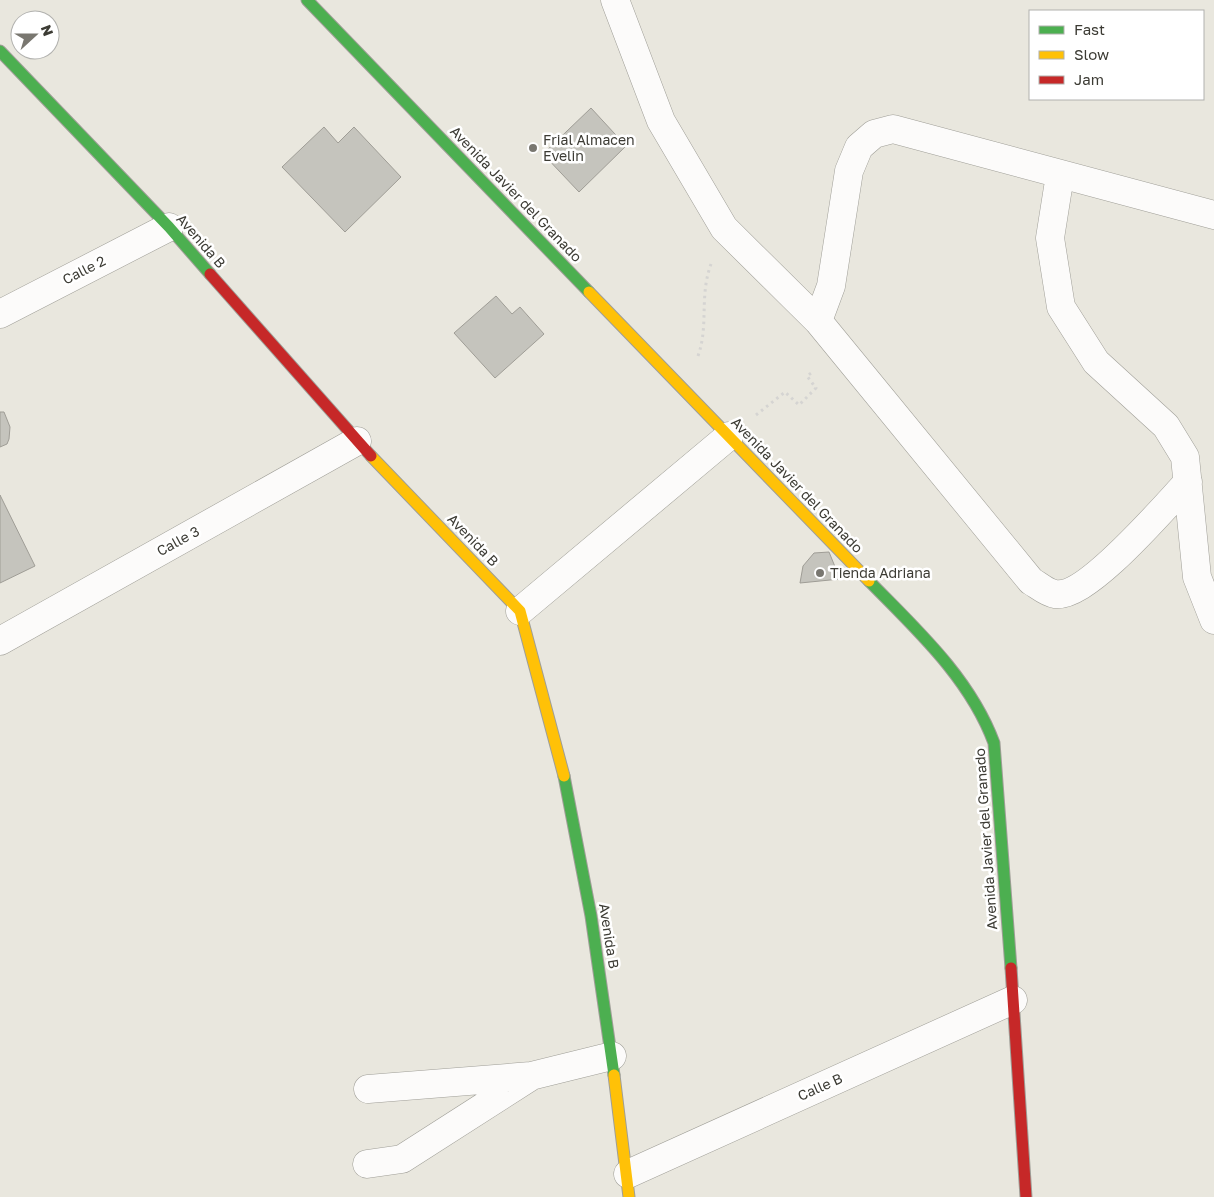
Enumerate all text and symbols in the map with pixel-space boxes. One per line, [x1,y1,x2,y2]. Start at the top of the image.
north arrow [10,10,60,60]
legend [1029,10,1204,100]
text: Fast [1074,20,1105,38]
text: N [38,22,57,38]
text: Slow [1074,45,1109,63]
text: Jam [1074,70,1104,88]
street label: Avenida Javier del Granado [447,122,586,265]
place label: Frial Almacen Evelin [543,131,635,164]
marker: Frial Almacen Evelin [527,142,539,154]
street label: Avenida B [173,210,229,271]
street label: Calle 2 [59,252,108,288]
street label: Avenida Javier del Granado [728,413,867,556]
street label: Avenida B [444,510,502,569]
street label: Calle 3 [153,522,202,559]
place label: Tienda Adriana [830,564,931,581]
marker: Tienda Adriana [814,567,826,579]
street label: Avenida Javier del Granado [971,748,1000,930]
street label: Avenida B [596,902,623,970]
street label: Calle B [795,1069,845,1104]

